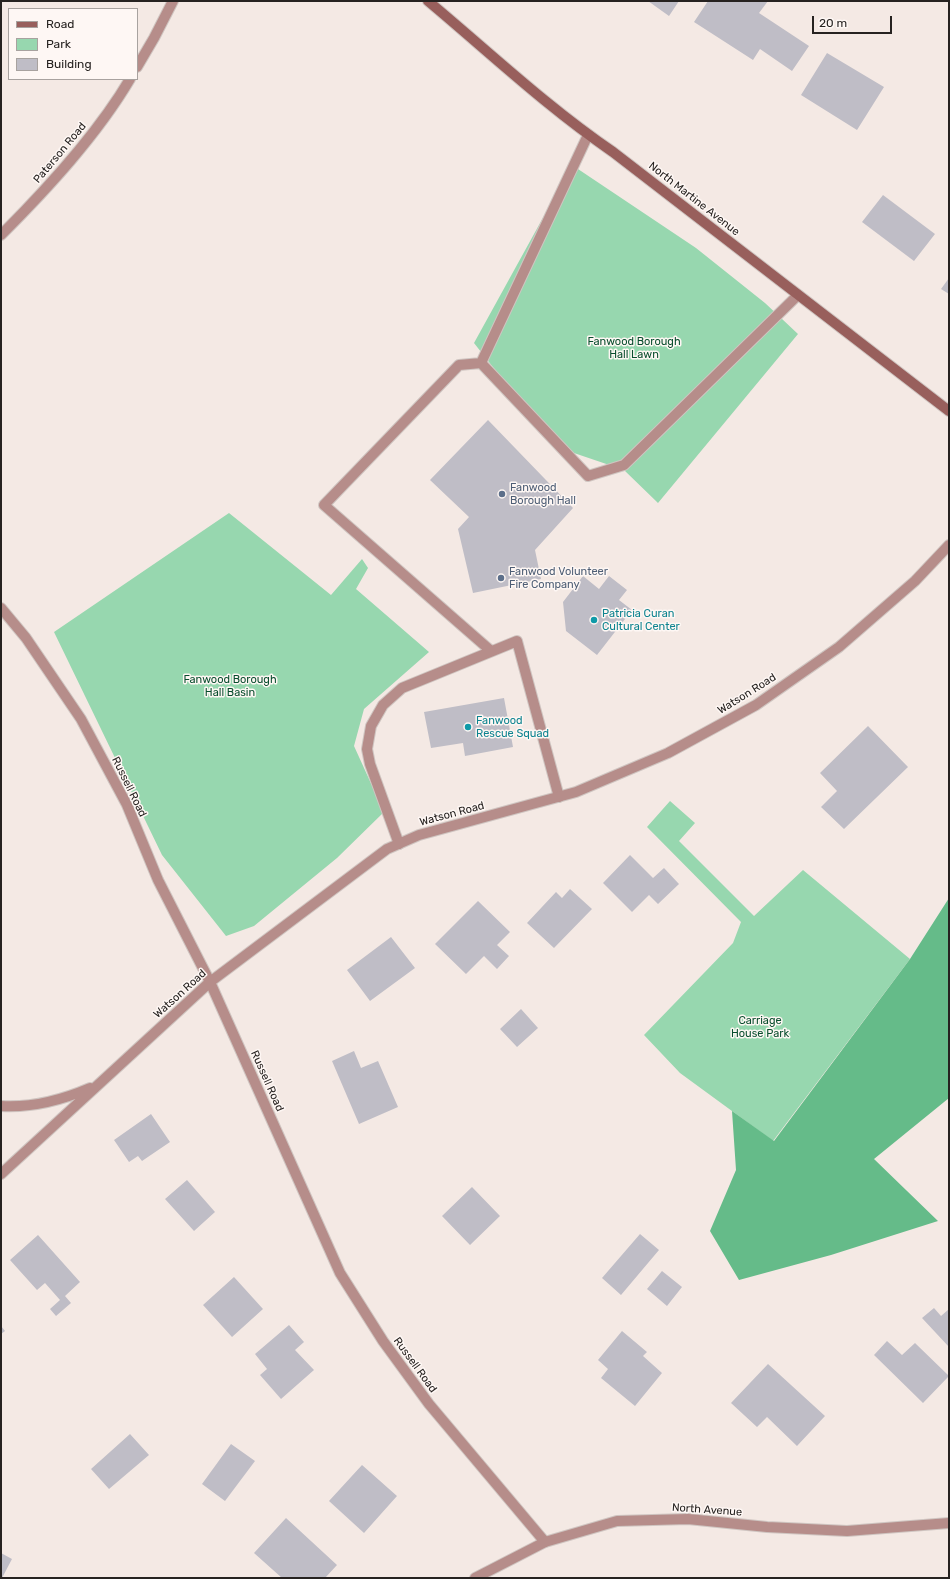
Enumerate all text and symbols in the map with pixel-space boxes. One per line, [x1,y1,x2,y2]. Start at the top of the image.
legend [8,8,138,80]
scale bar [814,8,894,34]
text: 20 m [819,16,847,30]
text: Road [46,17,74,31]
text: Park [46,37,71,51]
text: Building [46,57,92,71]
street label: Paterson Road [31,120,89,186]
street label: North Martine Avenue [646,159,742,239]
park label: Fanwood Borough Hall Lawn [587,335,681,361]
place label: Fanwood Borough Hall [510,481,576,507]
marker: Fanwood Borough Hall [497,489,507,499]
place label: Fanwood Volunteer Fire Company [509,565,608,591]
marker: Fanwood Volunteer Fire Company [496,573,506,583]
place label: Patricia Curan Cultural Center [602,607,680,633]
marker: Patricia Curan Cultural Center [589,615,599,625]
street label: Watson Road [715,671,779,717]
park label: Fanwood Borough Hall Basin [183,673,277,699]
place label: Fanwood Rescue Squad [476,714,549,740]
marker: Fanwood Rescue Squad [463,722,473,732]
street label: Russell Road [109,755,149,819]
street label: Watson Road [418,799,486,829]
street label: Watson Road [151,967,209,1021]
park label: Carriage House Park [731,1014,789,1040]
street label: Russell Road [248,1048,286,1114]
street label: Russell Road [390,1335,440,1395]
street label: North Avenue [671,1501,743,1519]

